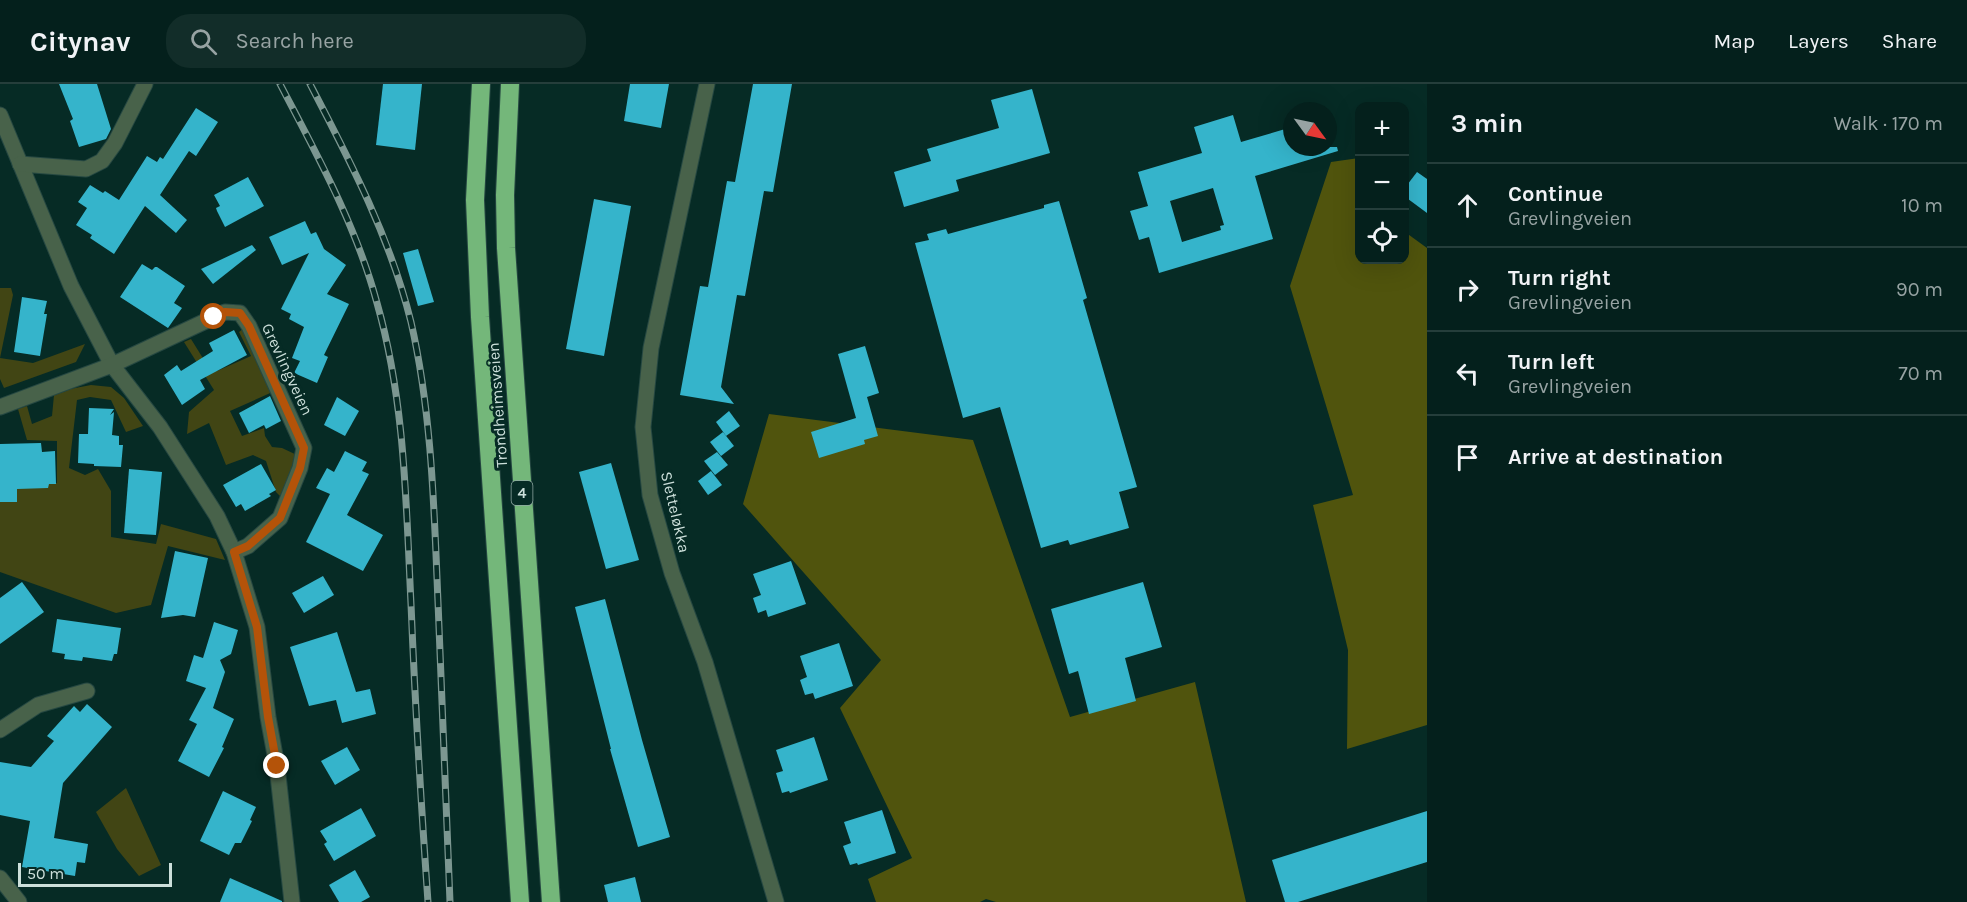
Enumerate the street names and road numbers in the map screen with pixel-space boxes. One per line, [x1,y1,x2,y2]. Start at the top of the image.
street label: Grevlingveien [258,320,317,418]
street label: Trondheimsveien [484,342,511,468]
street label: Sletteløkka [657,470,694,555]
road number: 4 [512,481,532,505]

